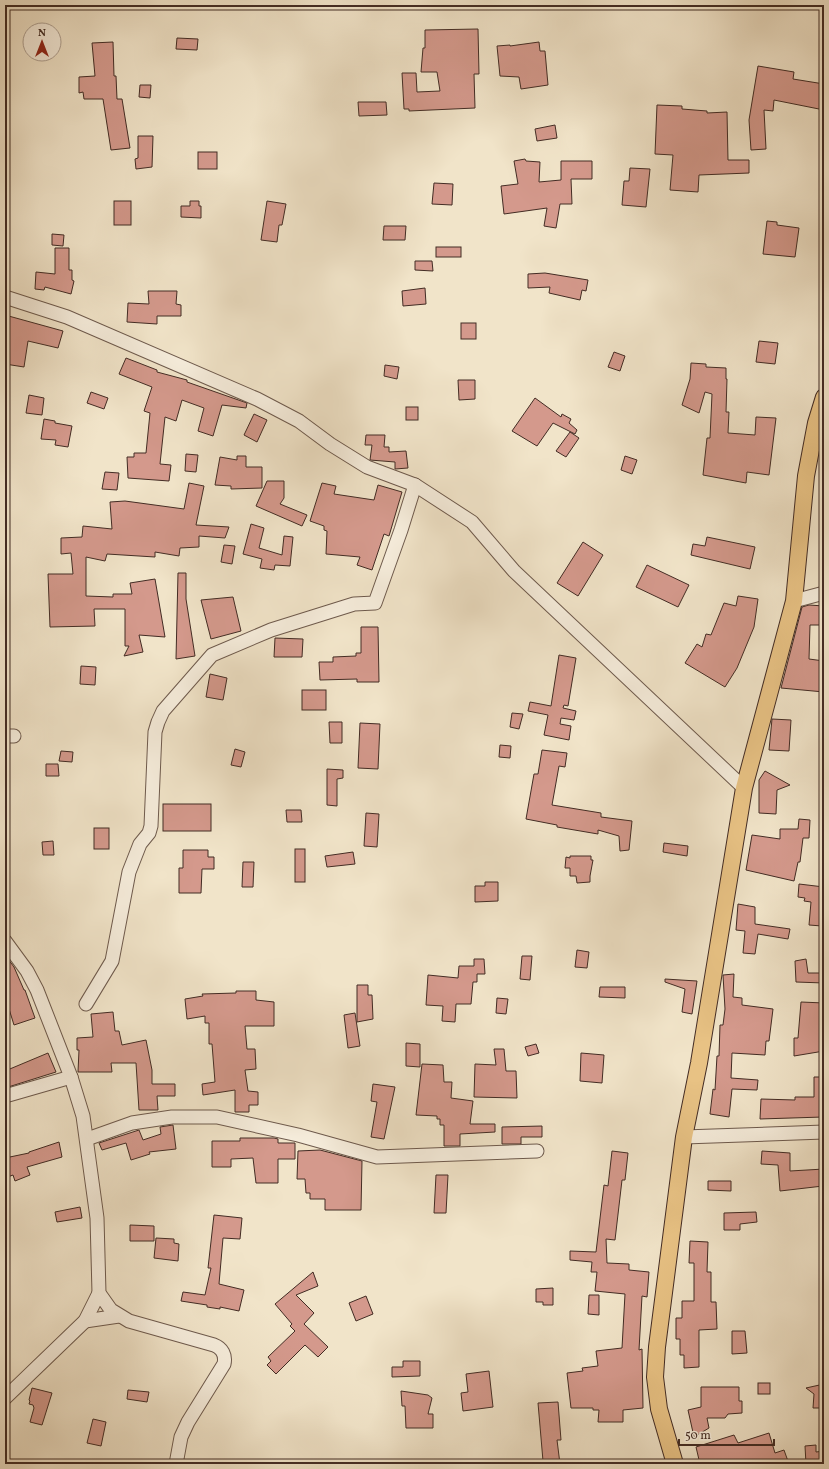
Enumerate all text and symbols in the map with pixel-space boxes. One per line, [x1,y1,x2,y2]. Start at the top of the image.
north arrow [22,22,62,62]
text: N [38,26,46,41]
scale bar [679,1421,774,1447]
text: 50 m [685,1428,711,1444]

